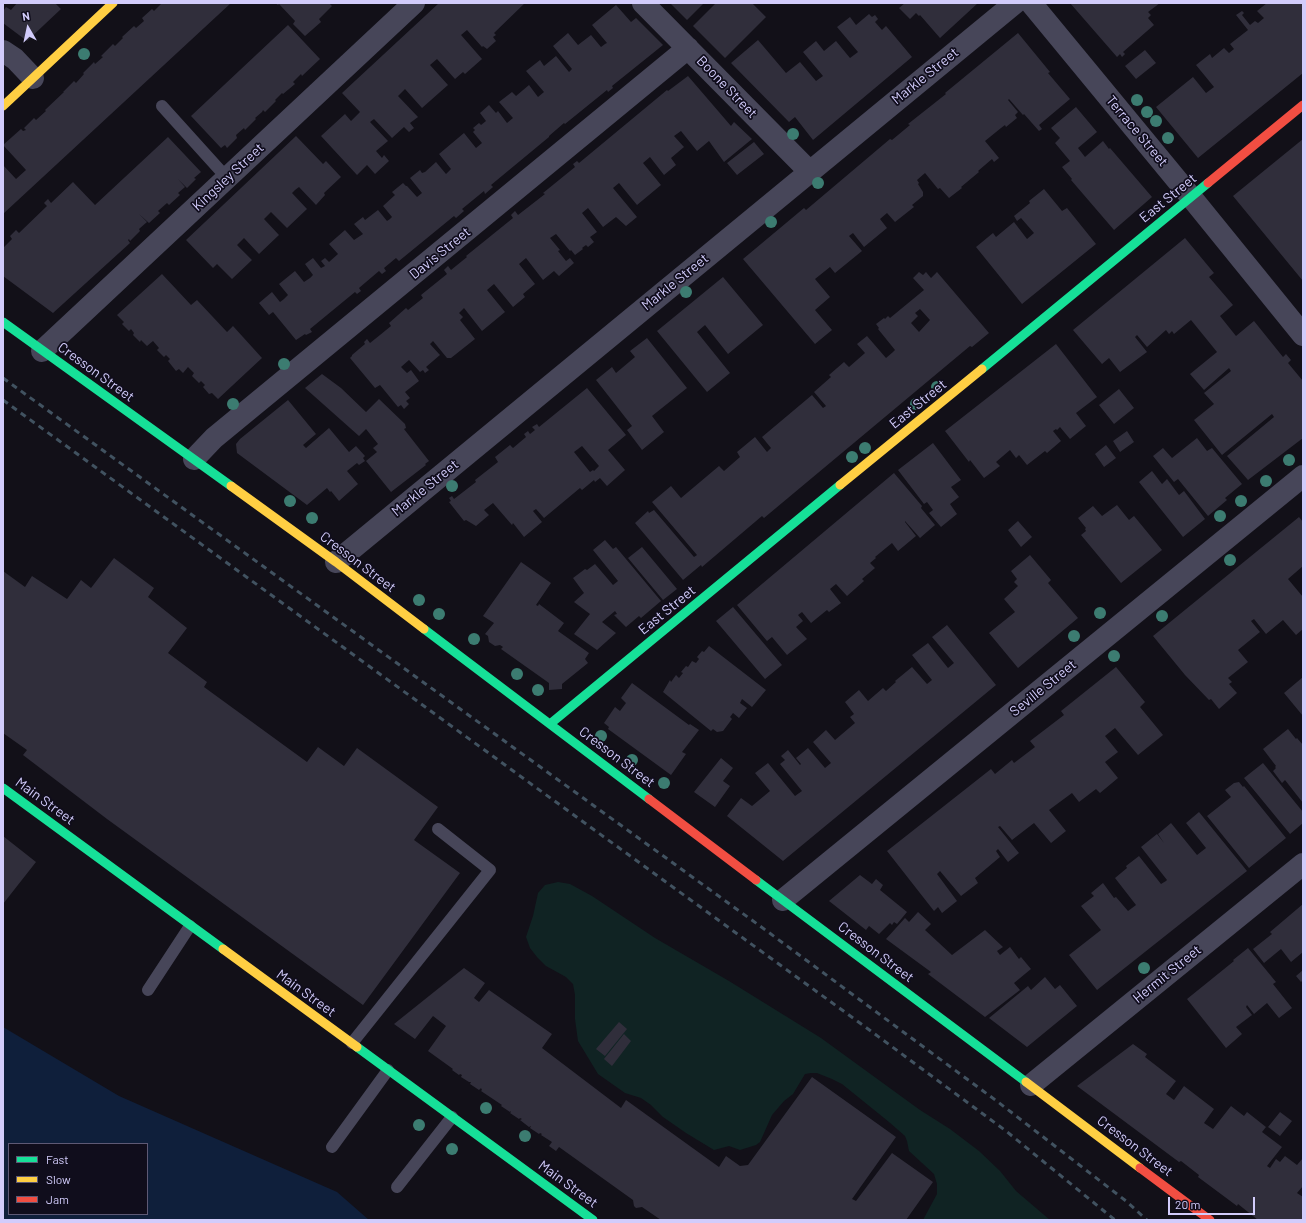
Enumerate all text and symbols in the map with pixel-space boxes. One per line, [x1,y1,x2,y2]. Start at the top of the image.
north arrow [8,8,48,48]
text: N [21,9,31,23]
street label: Markle Street [888,44,962,108]
street label: Boone Street [693,52,761,122]
street label: Terrace Street [1102,92,1172,170]
street label: Kingsley Street [189,140,267,214]
street label: East Street [1136,170,1200,226]
street label: Davis Street [406,223,474,283]
street label: Markle Street [638,250,712,314]
street label: Cresson Street [55,339,137,405]
street label: East Street [886,376,950,432]
street label: Markle Street [388,456,462,520]
street label: Cresson Street [317,528,399,596]
street label: East Street [635,582,699,638]
street label: Seville Street [1006,656,1080,720]
street label: Cresson Street [576,723,658,791]
street label: Main Street [12,774,78,828]
street label: Cresson Street [835,918,917,986]
street label: Hermit Street [1129,941,1205,1007]
street label: Main Street [273,966,339,1020]
street label: Cresson Street [1094,1112,1176,1180]
legend [8,1143,148,1215]
text: Fast [46,1152,69,1166]
street label: Main Street [535,1157,601,1211]
text: Slow [46,1172,71,1186]
scale bar [1170,1189,1257,1215]
text: Jam [46,1192,69,1206]
text: 20 m [1175,1197,1201,1211]

